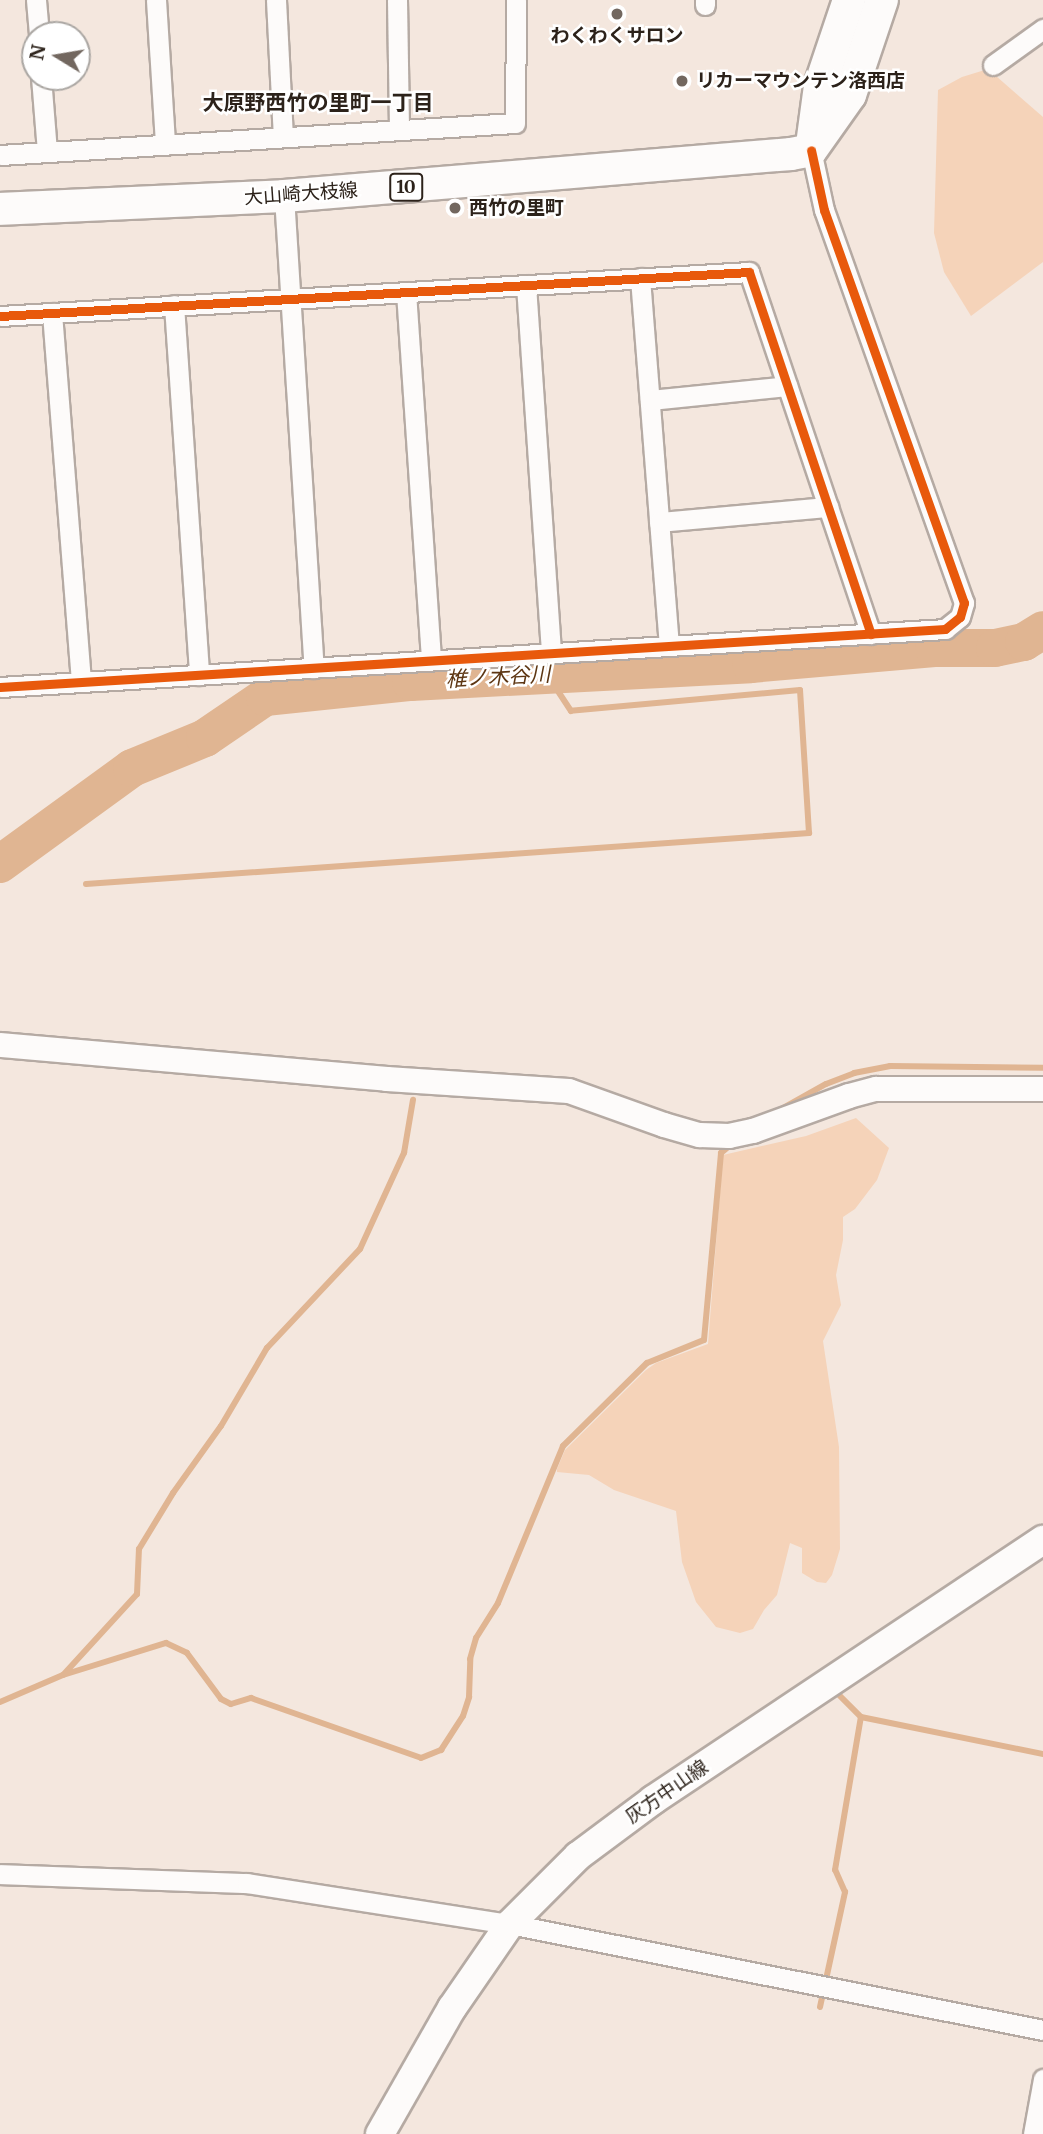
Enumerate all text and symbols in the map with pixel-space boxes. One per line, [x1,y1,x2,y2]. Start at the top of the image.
marker: わくわくサロン [609,6,625,22]
north arrow [21,21,91,91]
place label: わくわくサロン [551,25,683,47]
text: N [24,43,51,62]
place label: リカーマウンテン洛西店 [696,70,905,92]
marker: リカーマウンテン洛西店 [674,73,690,89]
district label: 大原野西竹の里町一丁目 [203,90,433,116]
road number: 10 [388,172,424,202]
street label: 大山崎大枝線 [243,179,359,209]
place label: 西竹の里町 [469,197,564,219]
marker: 西竹の里町 [447,200,463,216]
water label: 椎ノ木谷川 [445,662,551,692]
street label: 灰方中山線 [622,1755,712,1829]

